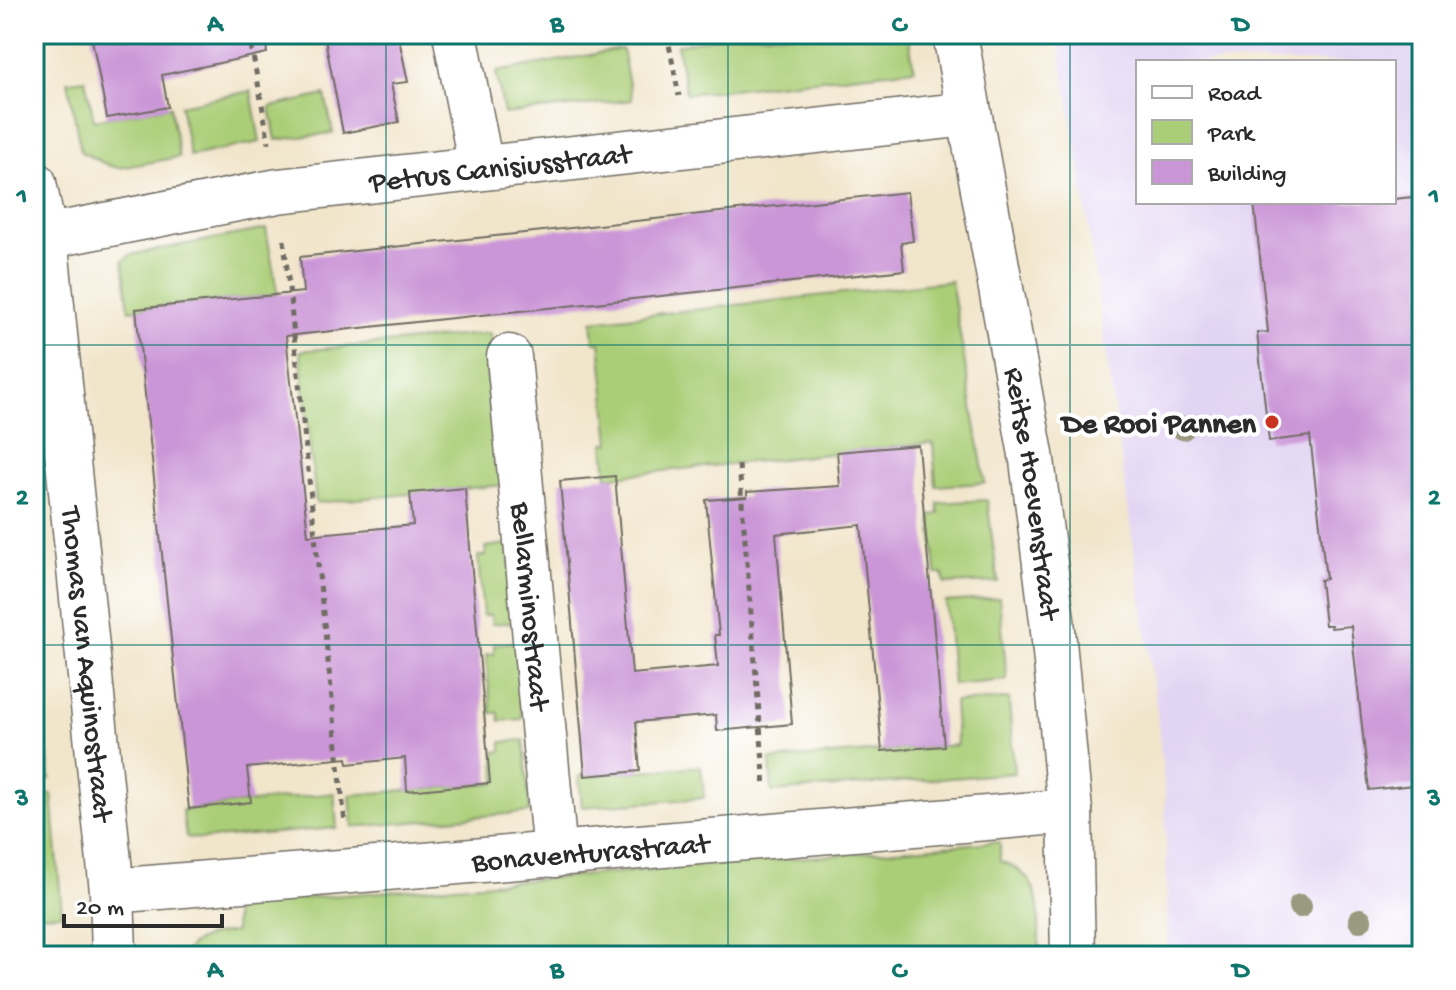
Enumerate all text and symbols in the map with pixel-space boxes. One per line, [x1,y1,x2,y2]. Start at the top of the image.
text: A [206,11,224,42]
text: B [549,11,565,42]
text: C [892,11,909,42]
text: D [1231,11,1251,42]
legend [1136,60,1396,204]
text: Road [1208,81,1262,110]
text: Park [1207,121,1256,150]
street label: Petrus Canisiusstraat [367,138,636,203]
text: Building [1207,161,1286,190]
text: 1 [16,183,27,214]
text: 1 [1428,183,1439,214]
street label: Reitse Hoevenstraat [994,365,1065,624]
place label: De Rooi Pannen [1059,409,1257,444]
marker: De Rooi Pannen [1263,413,1281,431]
text: 2 [16,484,29,515]
text: 2 [1428,484,1441,515]
street label: Bellarminostraat [500,500,555,715]
street label: Thomas van Aquinostraat [51,503,118,826]
text: 3 [14,785,29,816]
text: 3 [1426,785,1441,816]
street label: Bonaventurastraat [470,828,713,883]
scale bar [64,878,222,928]
text: 20 m [76,895,124,924]
text: A [206,957,224,988]
text: B [549,957,565,988]
text: C [892,957,909,988]
text: D [1231,957,1251,988]

